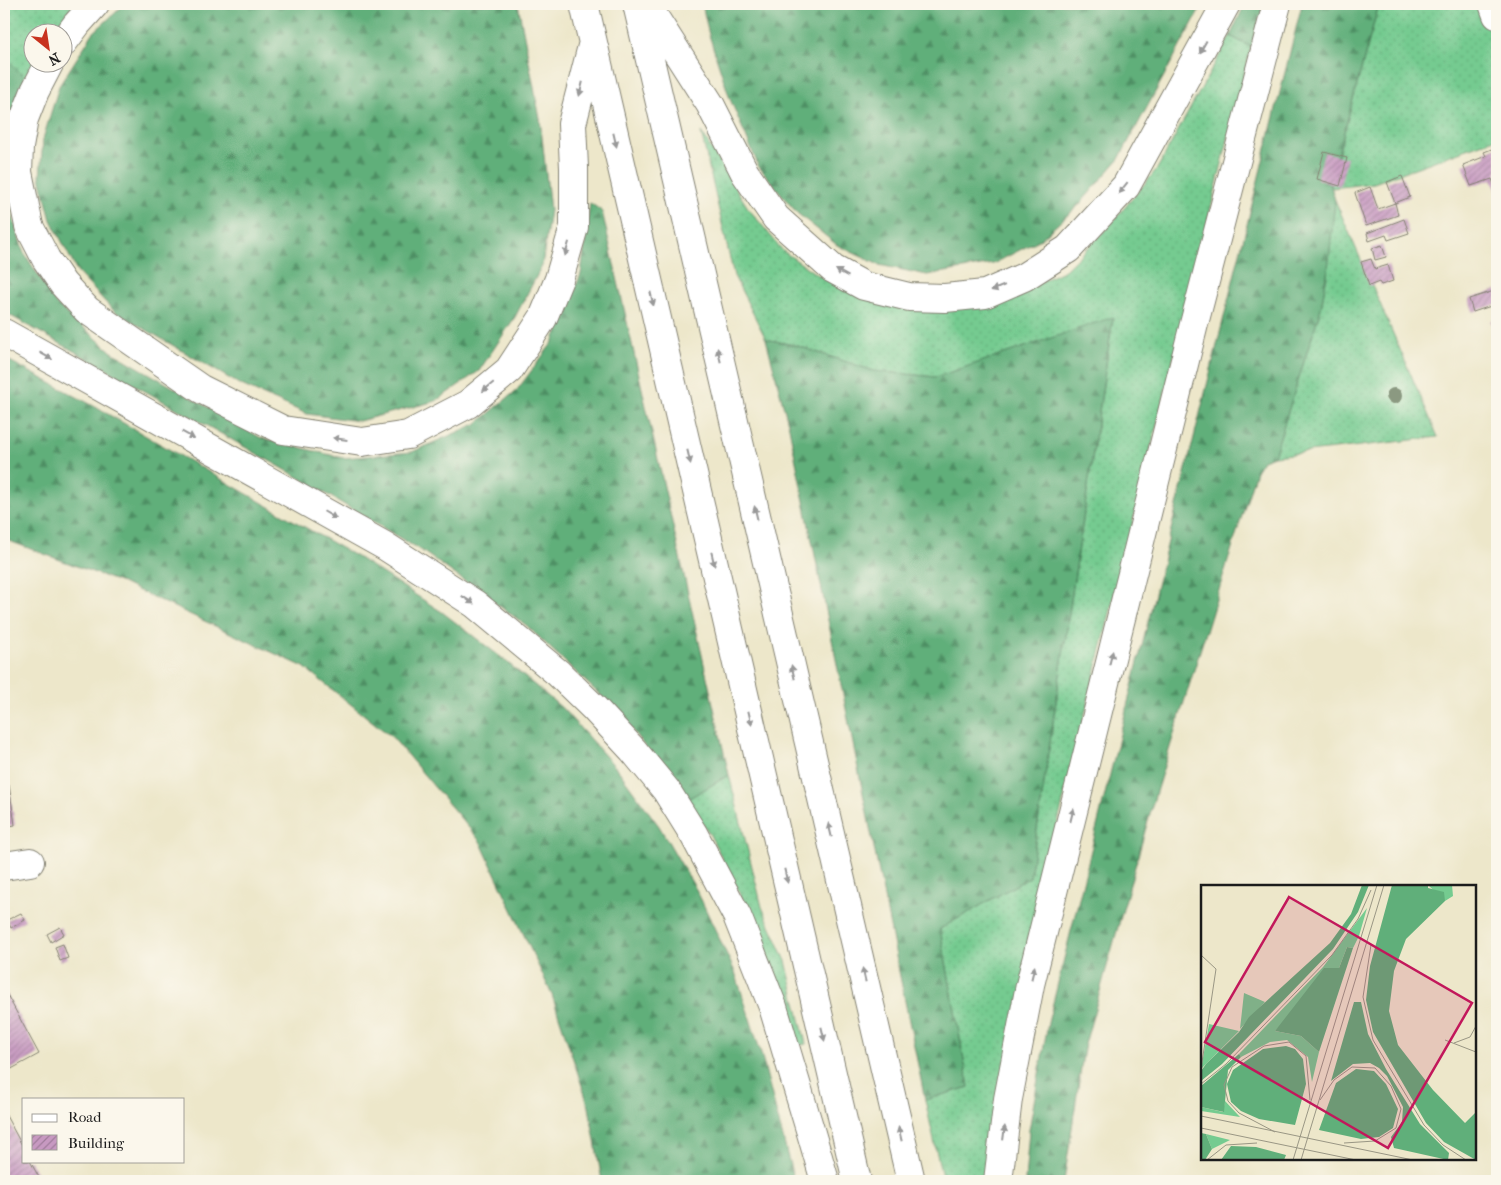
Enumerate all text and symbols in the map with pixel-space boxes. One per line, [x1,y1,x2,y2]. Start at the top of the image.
north arrow [22,22,72,72]
one-way arrow [1199,39,1207,54]
text: N [45,49,63,69]
one-way arrow [576,81,584,96]
one-way arrow [612,133,620,149]
one-way arrow [1118,181,1128,195]
one-way arrow [563,242,571,257]
one-way arrow [835,269,848,278]
one-way arrow [990,284,1005,292]
one-way arrow [648,291,656,306]
one-way arrow [715,347,723,363]
one-way arrow [39,352,54,360]
one-way arrow [481,382,494,393]
one-way arrow [181,431,196,439]
one-way arrow [331,435,347,443]
one-way arrow [685,449,693,464]
one-way arrow [752,506,760,521]
one-way arrow [323,511,336,520]
one-way arrow [709,552,717,567]
one-way arrow [462,595,475,605]
one-way arrow [1107,650,1115,665]
one-way arrow [789,664,797,679]
one-way arrow [746,710,754,725]
one-way arrow [1068,808,1076,823]
one-way arrow [826,822,834,837]
one-way arrow [782,868,790,884]
inset map [1201,885,1476,1160]
one-way arrow [1029,966,1037,981]
one-way arrow [860,968,868,983]
one-way arrow [819,1027,827,1042]
legend [22,1098,185,1162]
text: Road [68,1108,102,1126]
one-way arrow [1000,1125,1008,1141]
one-way arrow [896,1126,904,1141]
text: Building [68,1134,125,1152]

